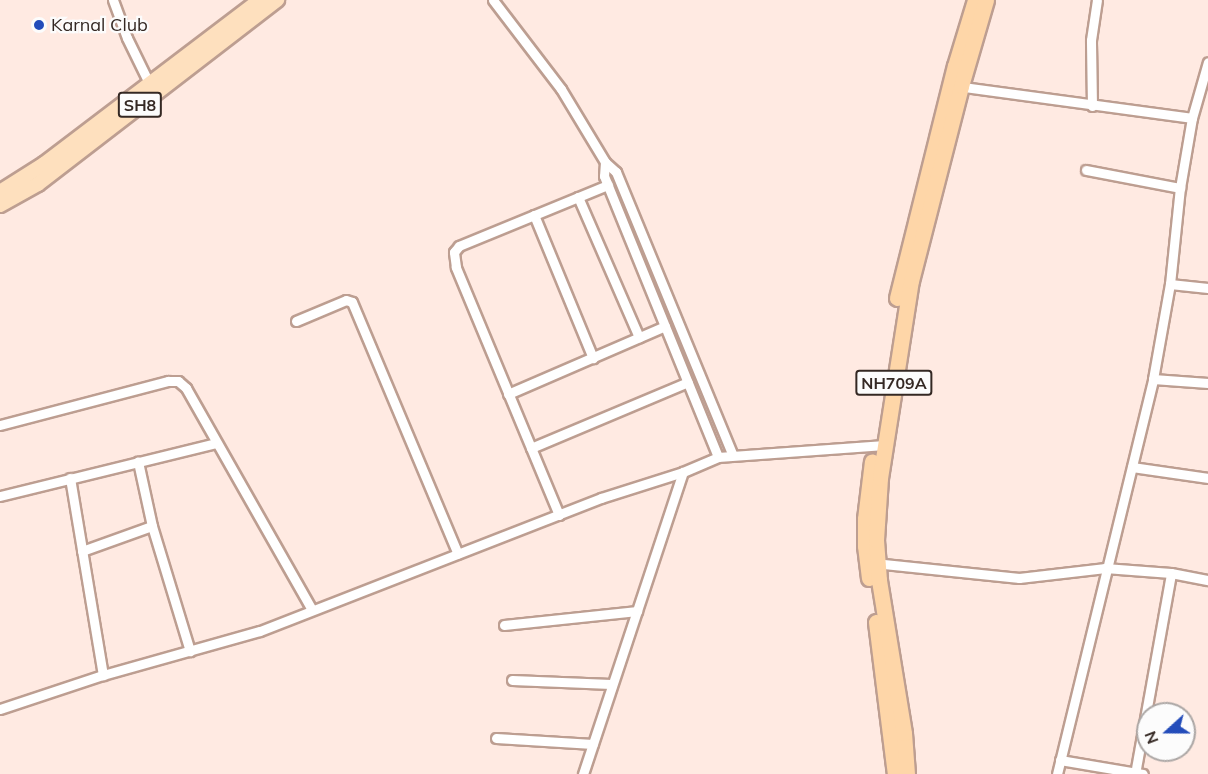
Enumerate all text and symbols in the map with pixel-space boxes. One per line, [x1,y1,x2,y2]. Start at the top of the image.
place label: Karnal Club [51,14,148,36]
marker: Karnal Club [32,18,46,32]
road number: SH8 [118,92,162,118]
road number: NH709A [855,370,933,396]
north arrow [1136,702,1196,762]
text: N [1140,729,1163,747]

